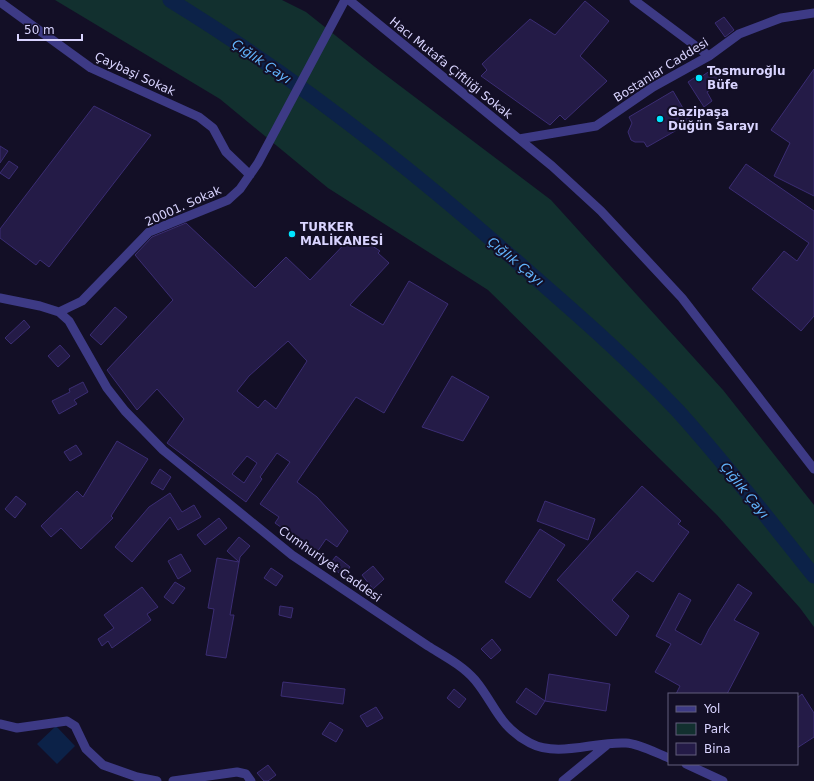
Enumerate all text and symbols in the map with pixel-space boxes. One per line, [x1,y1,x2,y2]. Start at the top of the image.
street label: Hacı Mutafa Çiftliği Sokak [387,14,515,122]
scale bar [18,16,82,42]
text: 50 m [24,23,55,37]
street label: Bostanlar Caddesi [611,35,711,105]
water label: Çığlık Çayı [229,36,294,87]
street label: Çaybaşi Sokak [93,49,178,99]
place label: Tosmuroğlu Büfe [707,64,785,92]
marker: Tosmuroğlu Büfe [694,73,704,83]
place label: Gazipaşa Düğün Sarayı [668,105,759,133]
marker: Gazipaşa Düğün Sarayı [655,114,665,124]
street label: 20001. Sokak [143,183,223,229]
place label: TURKER MALİKANESİ [300,220,383,248]
marker: TURKER MALİKANESİ [287,229,297,239]
water label: Çığlık Çayı [485,234,547,289]
water label: Çığlık Çayı [717,459,772,522]
street label: Cumhuriyet Caddesi [276,523,384,605]
legend [668,693,798,765]
text: Yol [703,702,720,716]
text: Park [704,722,730,736]
text: Bina [704,742,731,756]

